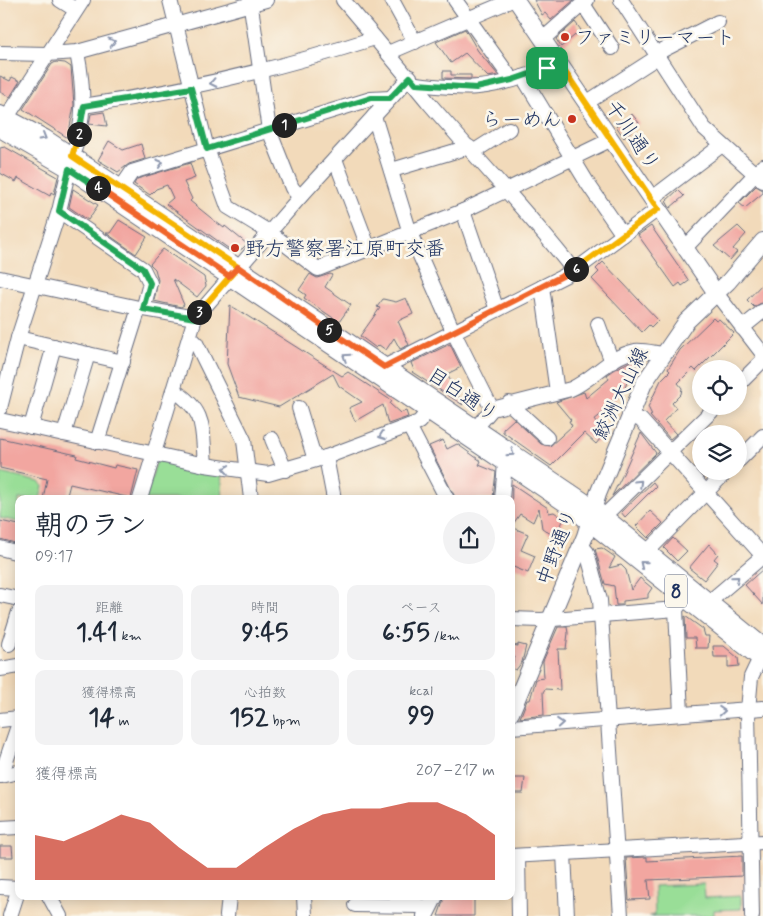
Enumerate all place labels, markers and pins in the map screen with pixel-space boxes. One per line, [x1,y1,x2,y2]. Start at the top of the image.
place label: ファミリーマート [575,25,735,52]
marker: ファミリーマート [559,31,571,43]
pin [526,47,568,89]
place label: らーめん [482,107,562,134]
pin: 1 [272,112,296,138]
marker: らーめん [566,113,578,125]
pin: 2 [66,122,92,146]
pin: 4 [86,176,110,200]
place label: 野方警察署江原町交番 [245,236,445,263]
marker: 野方警察署江原町交番 [229,242,241,254]
pin: 6 [564,256,588,282]
pin: 3 [186,300,212,324]
pin: 5 [316,318,342,342]

